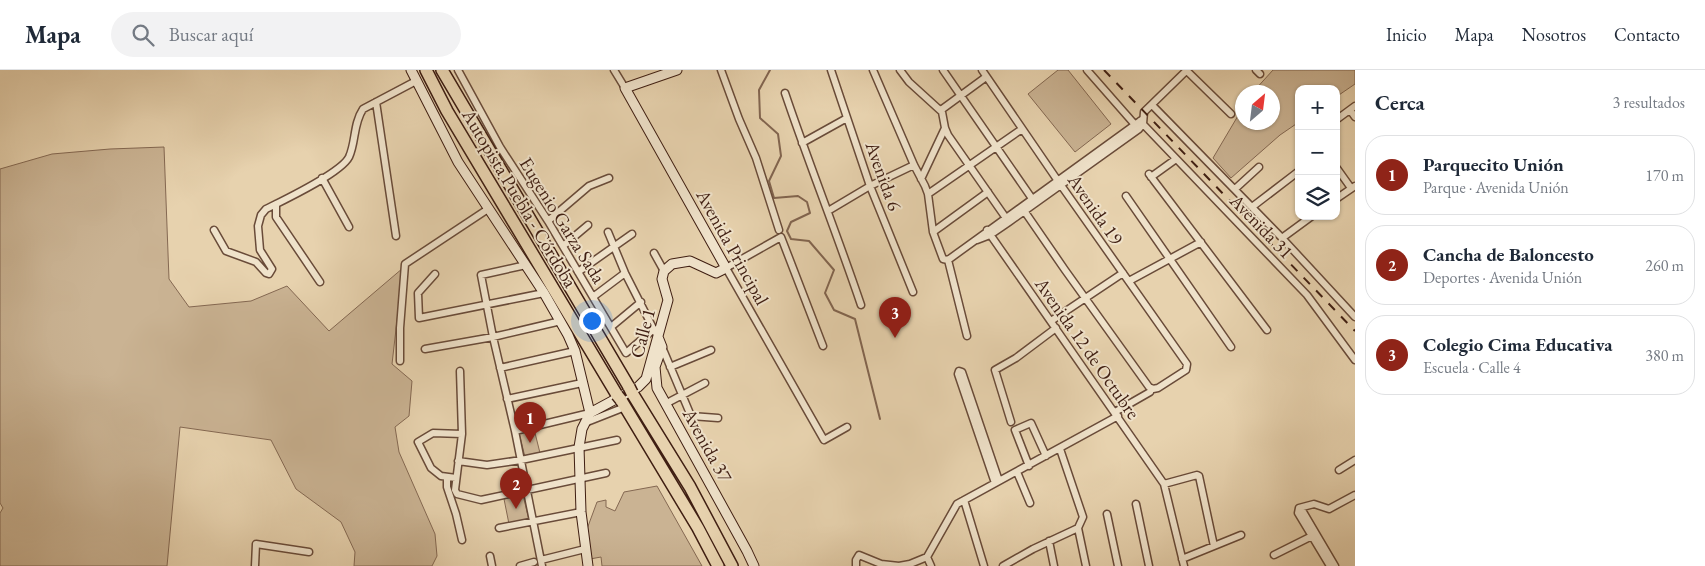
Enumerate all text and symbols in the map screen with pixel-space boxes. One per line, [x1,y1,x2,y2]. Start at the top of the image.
search box [111,12,461,57]
text: Mapa [25,19,81,50]
icon: search [129,21,157,49]
text: Buscar aquí [169,22,253,47]
text: Inicio [1386,23,1427,46]
text: Mapa [1455,23,1494,46]
text: Nosotros [1522,23,1586,46]
text: Contacto [1614,23,1680,46]
north arrow [1235,85,1280,130]
map controls [1295,85,1340,220]
button: + [1295,85,1340,130]
text: Cerca [1375,89,1425,116]
text: 3 resultados [1613,92,1685,113]
street label: Autopista Puebla - Córdoba [456,103,583,293]
button: − [1295,130,1340,175]
street label: Avenida 6 [859,137,908,214]
street label: Eugenio Garza Sada [514,152,612,288]
text: Parquecito Unión [1423,152,1564,177]
text: 1 [1388,165,1396,186]
text: 170 m [1645,165,1684,186]
street label: Avenida 19 [1062,168,1129,250]
button: layers [1295,175,1340,220]
text: Parque · Avenida Unión [1423,177,1569,198]
street label: Avenida Principal [690,184,775,310]
street label: Avenida 31 [1224,188,1299,264]
text: Cancha de Baloncesto [1423,242,1594,267]
text: 2 [1388,255,1396,276]
text: 260 m [1645,255,1684,276]
text: Deportes · Avenida Unión [1423,267,1582,288]
street label: Avenida 12 de Octubre [1029,272,1146,424]
pin: 3 [879,297,911,338]
street label: Calle 1 [624,305,661,361]
your location [579,308,605,334]
text: Colegio Cima Educativa [1423,332,1612,357]
text: 3 [1388,345,1396,366]
text: 380 m [1645,345,1684,366]
text: Escuela · Calle 4 [1423,357,1521,378]
pin: 1 [514,402,546,443]
street label: Avenida 37 [677,403,739,487]
pin: 2 [500,468,532,509]

